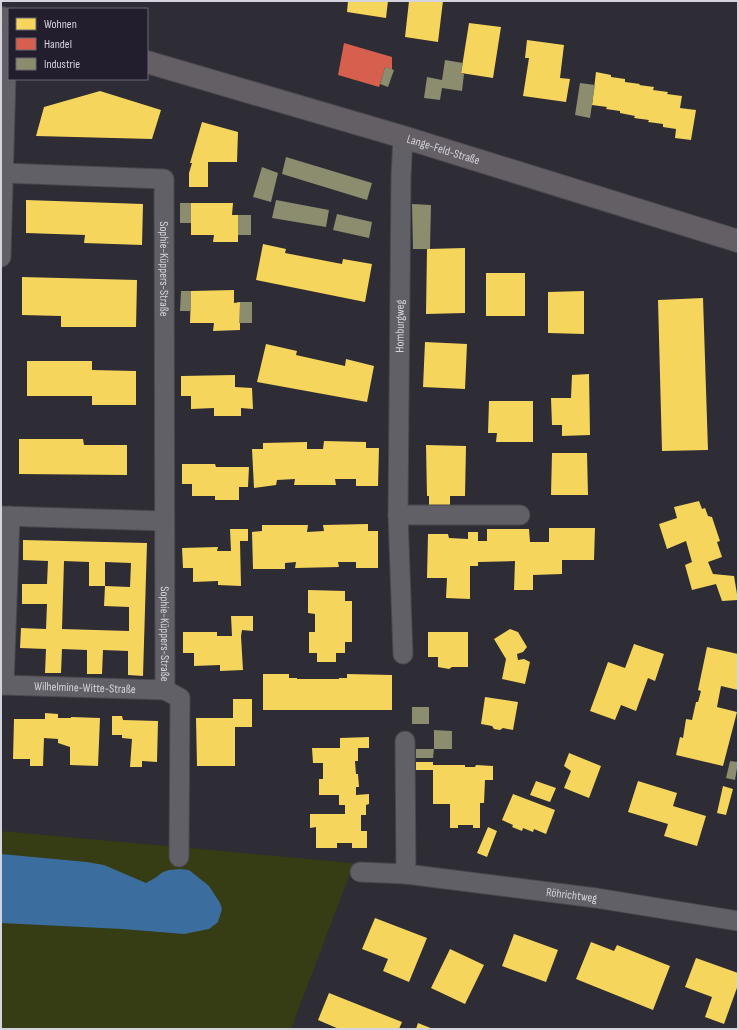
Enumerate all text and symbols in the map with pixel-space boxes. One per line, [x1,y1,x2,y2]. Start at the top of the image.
legend [8,8,148,80]
text: Wohnen [44,17,77,32]
text: Handel [44,37,72,52]
text: Industrie [44,57,80,72]
street label: Lange-Feld-Straße [405,132,482,168]
street label: Sophie-Küppers-Straße [156,221,171,317]
street label: Homburgweg [392,299,408,353]
street label: Sophie-Küppers-Straße [157,586,172,682]
street label: Wilhelmine-Witte-Straße [34,679,136,697]
street label: Röhrichtweg [545,885,598,906]

